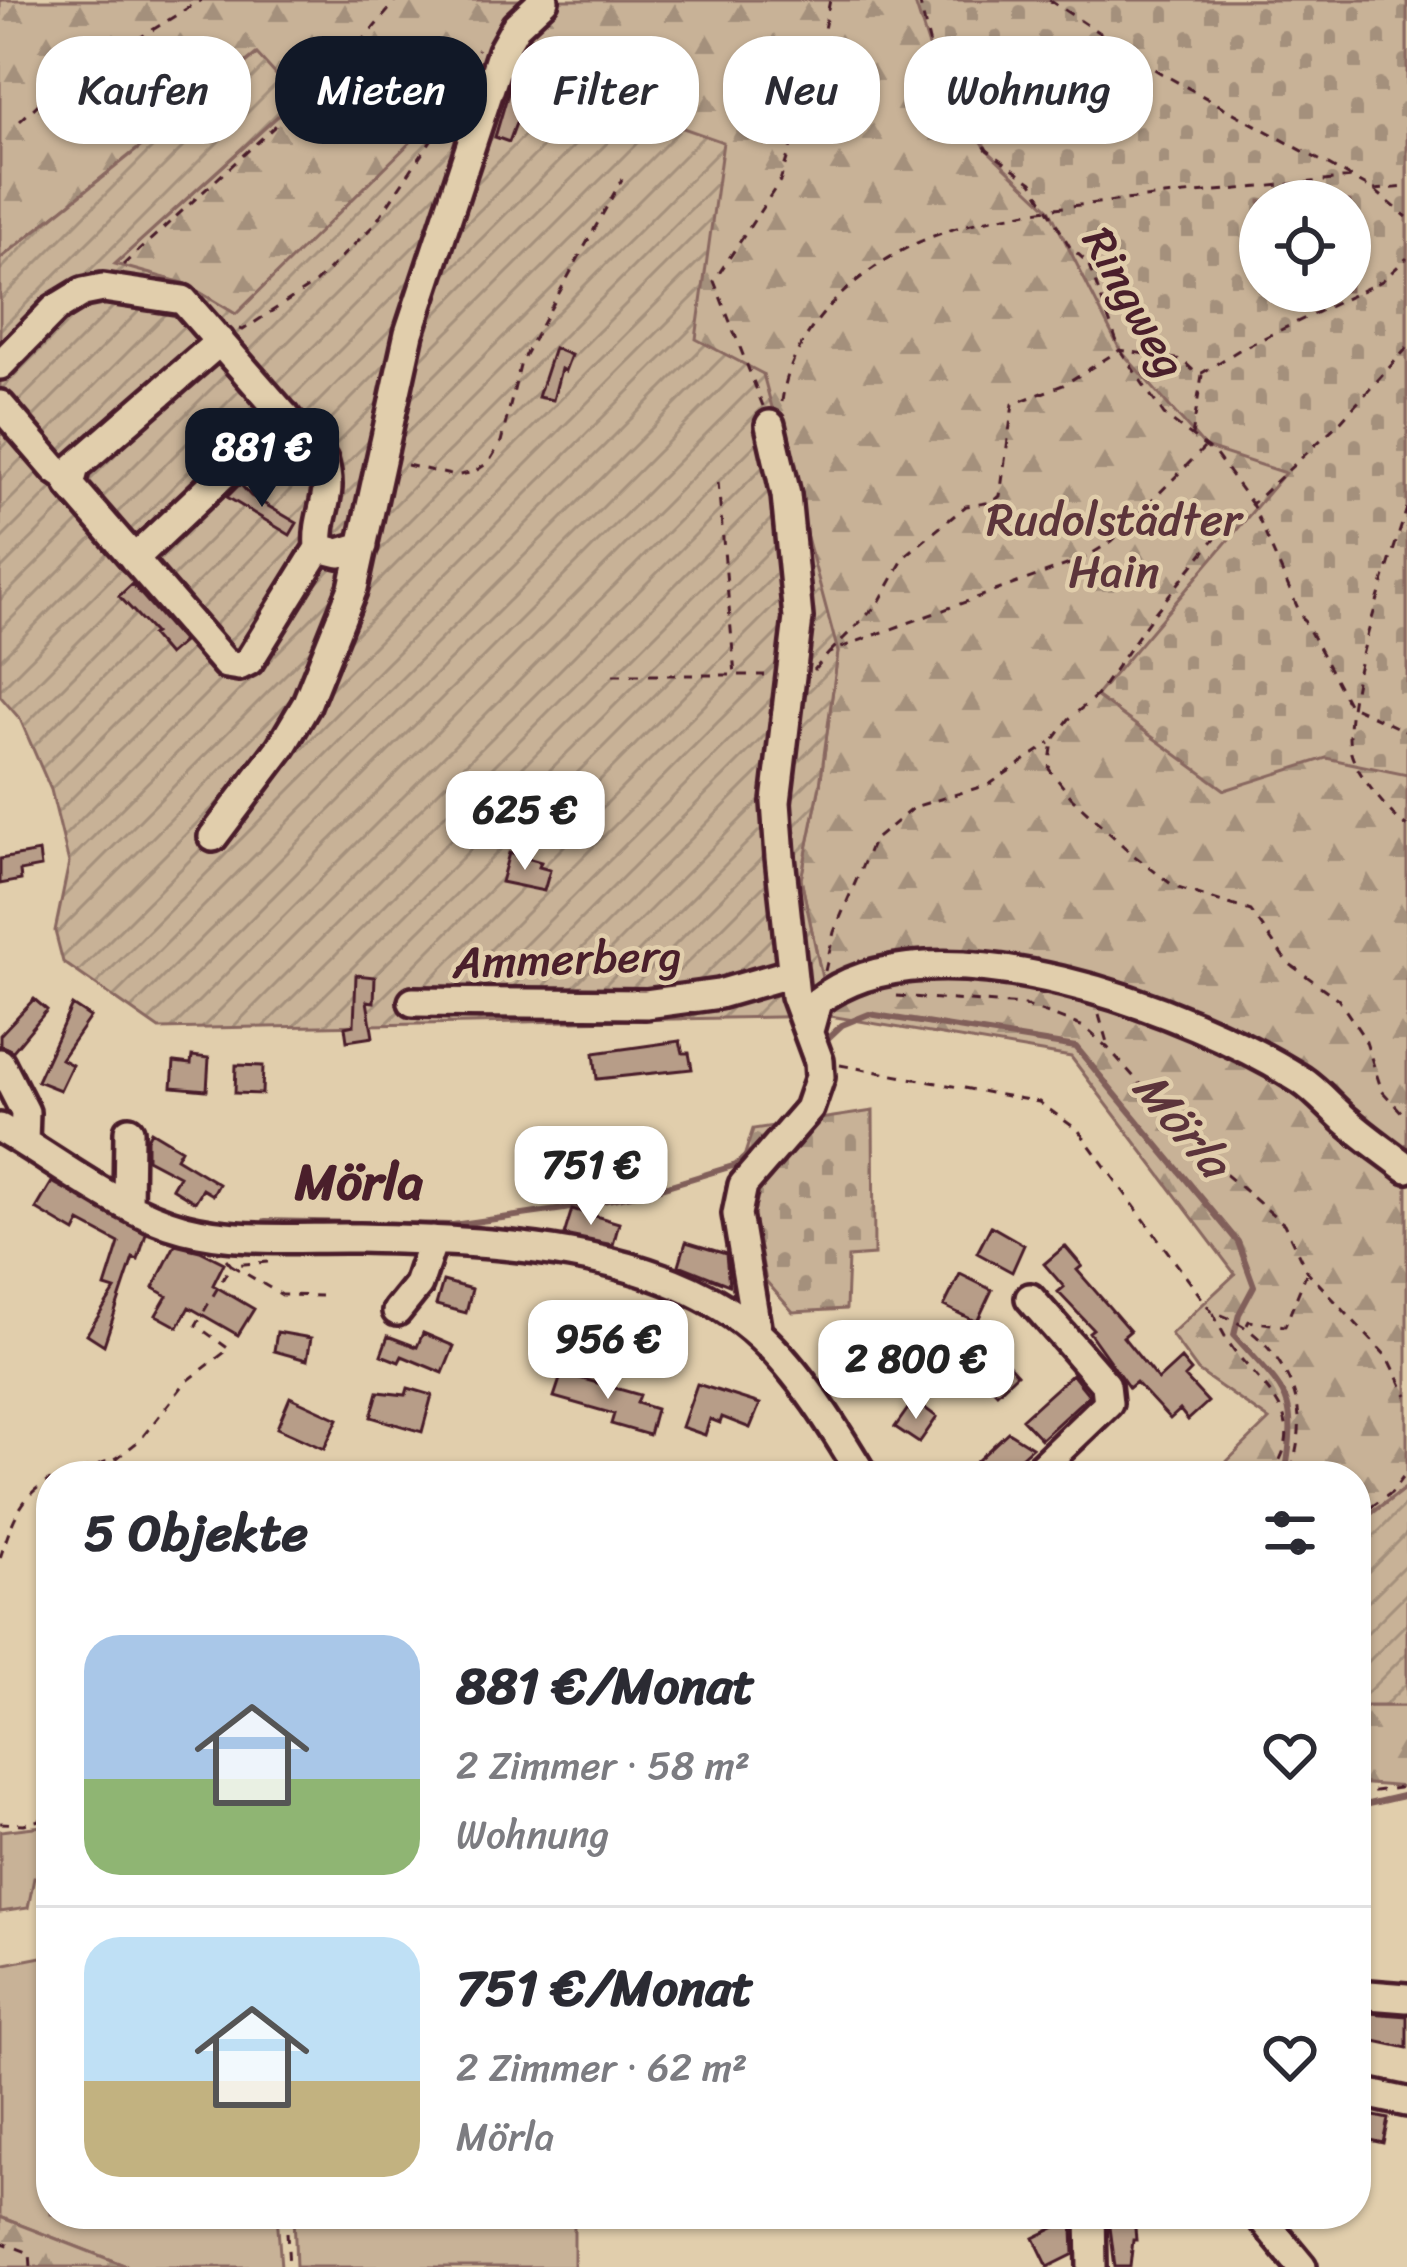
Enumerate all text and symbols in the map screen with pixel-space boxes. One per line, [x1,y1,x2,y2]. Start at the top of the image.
chip: Kaufen [36,36,251,144]
chip: Mieten [275,36,487,144]
chip: Filter [511,36,699,144]
chip: Neu [723,36,880,144]
chip: Wohnung [904,36,1153,144]
map controls [1239,180,1371,312]
button: locate [1239,180,1371,312]
street label: Ringweg [1059,212,1209,393]
pin: 881 € [178,408,346,510]
text: 881 € [212,412,312,481]
park label: Rudolstädter Hain [987,480,1244,612]
pin: 625 € [441,771,609,873]
text: 625 € [473,775,577,844]
street label: Ammerberg [450,915,683,1003]
water label: Mörla [1111,1051,1257,1201]
pin: 751 € [507,1126,675,1228]
text: 751 € [542,1130,640,1199]
district label: Mörla [294,1137,424,1227]
pin: 956 € [524,1300,692,1402]
text: 956 € [555,1304,661,1373]
pin: 2 800 € [805,1320,1027,1422]
text: 2 800 € [845,1324,987,1393]
text: 5 Objekte [84,1488,308,1578]
icon: filters [1257,1500,1323,1566]
text: 881 €/Monat [456,1641,755,1731]
icon: home [180,1683,324,1827]
icon: heart [1257,1722,1323,1788]
text: 2 Zimmer · 58 m² [456,1731,750,1800]
text: Wohnung [456,1800,609,1869]
text: 751 €/Monat [456,1943,753,2033]
icon: home [180,1985,324,2129]
icon: heart [1257,2024,1323,2090]
text: 2 Zimmer · 62 m² [456,2033,747,2102]
text: Mörla [456,2102,554,2171]

